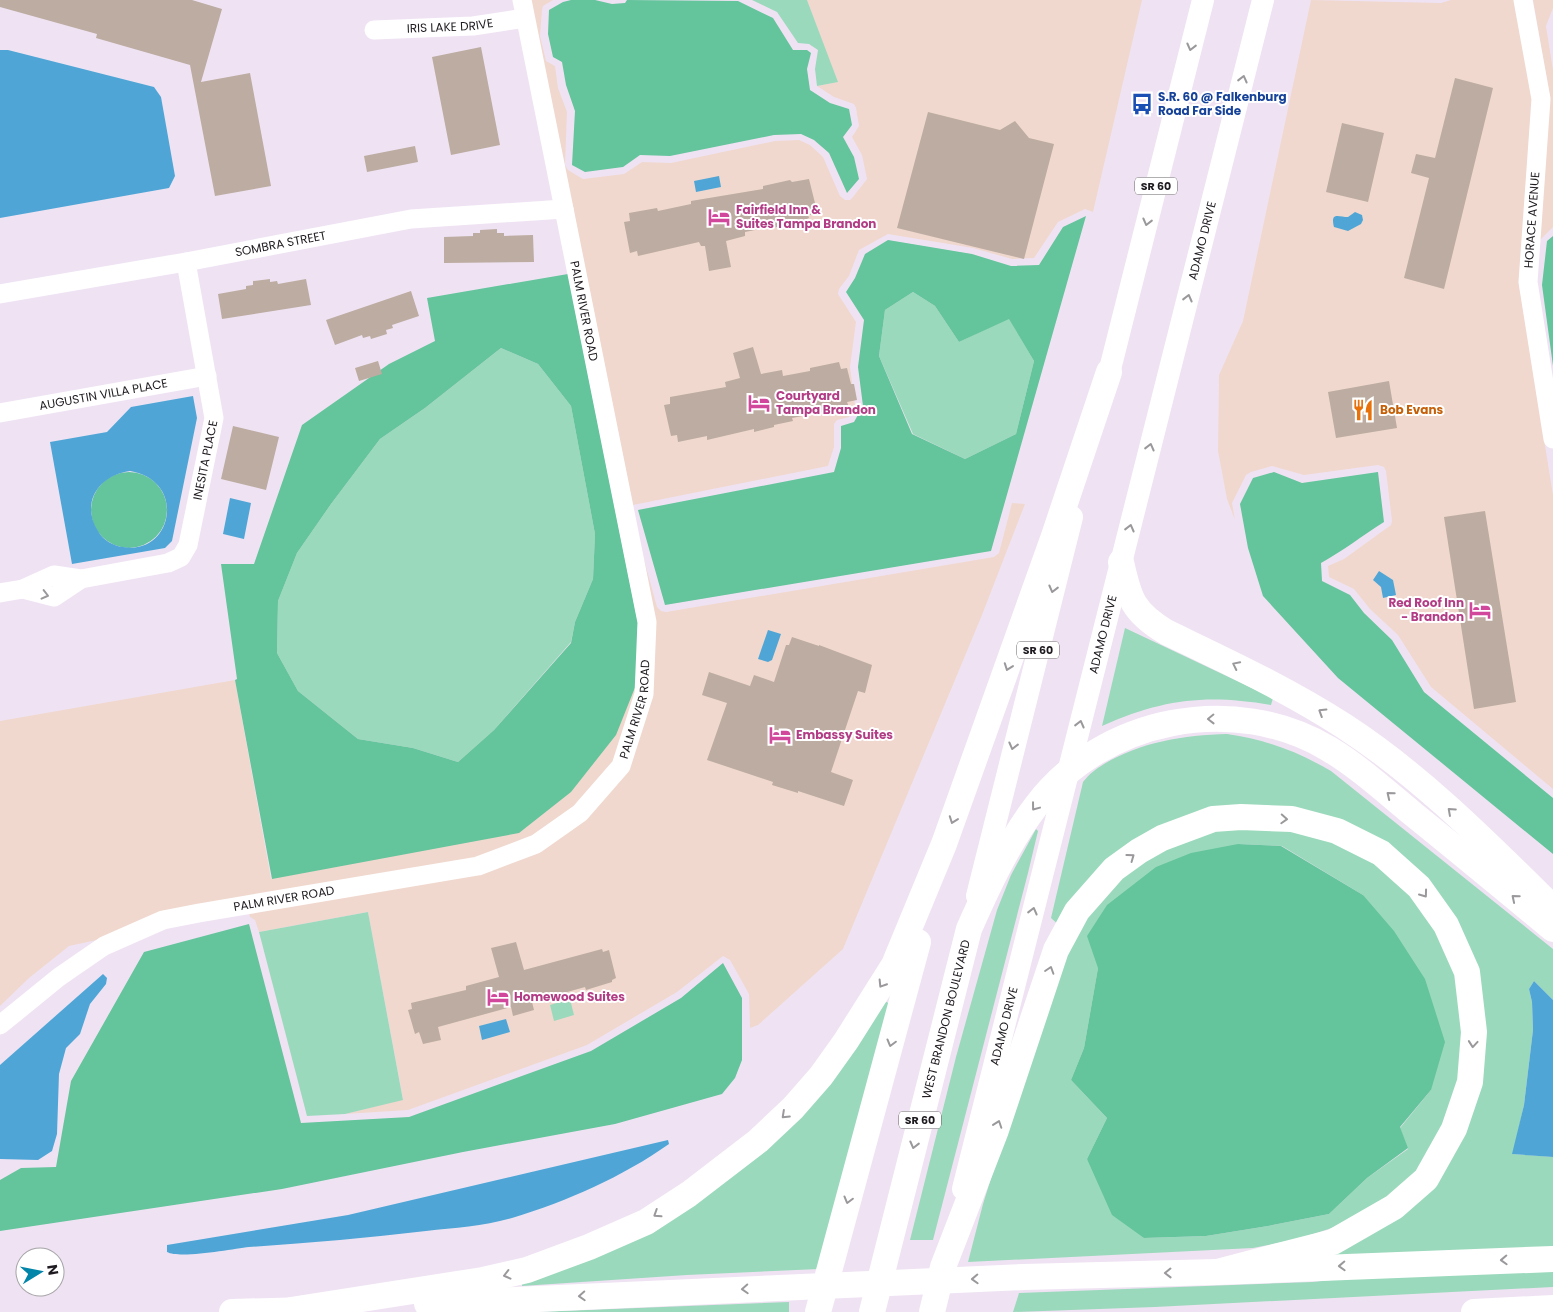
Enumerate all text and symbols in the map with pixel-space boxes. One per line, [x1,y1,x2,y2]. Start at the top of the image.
street label: IRIS LAKE DRIVE [406,14,494,37]
one-way arrow [1186,43,1197,52]
one-way arrow [1237,75,1248,84]
place label: S.R. 60 @ Falkenburg Road Far Side [1158,88,1287,119]
bus stop icon: S.R. 60 @ Falkenburg Road Far Side [1129,91,1155,117]
street label: HORACE AVENUE [1520,171,1543,269]
road number: SR 60 [1135,178,1177,195]
street label: ADAMO DRIVE [1184,199,1220,282]
place label: Fairfield Inn & Suites Tampa Brandon [736,201,876,232]
hotel icon: Fairfield Inn & Suites Tampa Brandon [706,204,732,230]
one-way arrow [1142,217,1153,226]
street label: SOMBRA STREET [233,226,328,260]
street label: PALM RIVER ROAD [566,259,603,363]
one-way arrow [1182,294,1193,303]
street label: AUGUSTIN VILLA PLACE [38,374,169,414]
place label: Courtyard Tampa Brandon [776,387,876,418]
hotel icon: Courtyard Tampa Brandon [746,390,772,416]
restaurant icon: Bob Evans [1350,397,1376,423]
place label: Bob Evans [1380,401,1443,418]
street label: INESITA PLACE [188,419,221,501]
one-way arrow [1145,444,1155,452]
one-way arrow [1124,524,1135,533]
one-way arrow [1049,585,1059,593]
one-way arrow [40,589,49,600]
street label: ADAMO DRIVE [1084,593,1121,675]
place label: Red Roof Inn - Brandon [1388,594,1464,625]
hotel icon: Red Roof Inn - Brandon [1467,597,1493,623]
road number: SR 60 [1017,642,1059,658]
street label: PALM RIVER ROAD [615,659,653,761]
one-way arrow [1004,662,1014,670]
one-way arrow [1232,662,1241,672]
one-way arrow [1319,709,1328,719]
one-way arrow [1207,714,1215,724]
one-way arrow [1074,720,1085,729]
hotel icon: Embassy Suites [767,722,793,748]
place label: Embassy Suites [796,726,893,743]
one-way arrow [1008,742,1019,751]
one-way arrow [1387,792,1396,800]
one-way arrow [1032,801,1041,811]
one-way arrow [1448,808,1457,817]
one-way arrow [1280,813,1288,824]
one-way arrow [949,815,959,823]
one-way arrow [1125,854,1135,863]
street label: PALM RIVER ROAD [232,881,336,915]
one-way arrow [1418,888,1426,897]
one-way arrow [1512,895,1521,904]
one-way arrow [1027,907,1038,916]
street label: WEST BRANDON BOULEVARD [917,938,974,1101]
one-way arrow [1044,966,1054,974]
one-way arrow [878,979,888,988]
hotel icon: Homewood Suites [485,984,511,1010]
street label: ADAMO DRIVE [986,985,1022,1067]
place label: Homewood Suites [514,988,625,1005]
one-way arrow [886,1039,896,1047]
one-way arrow [1468,1040,1479,1048]
one-way arrow [782,1109,791,1118]
road number: SR 60 [899,1112,941,1128]
one-way arrow [992,1120,1002,1128]
one-way arrow [909,1141,920,1150]
one-way arrow [844,1196,854,1204]
one-way arrow [654,1208,663,1218]
north arrow [15,1247,65,1297]
one-way arrow [1500,1254,1508,1265]
one-way arrow [1338,1261,1346,1272]
text: N [42,1263,64,1277]
one-way arrow [1164,1268,1172,1278]
one-way arrow [503,1269,512,1280]
one-way arrow [971,1273,979,1284]
one-way arrow [741,1283,749,1294]
one-way arrow [578,1291,586,1302]

